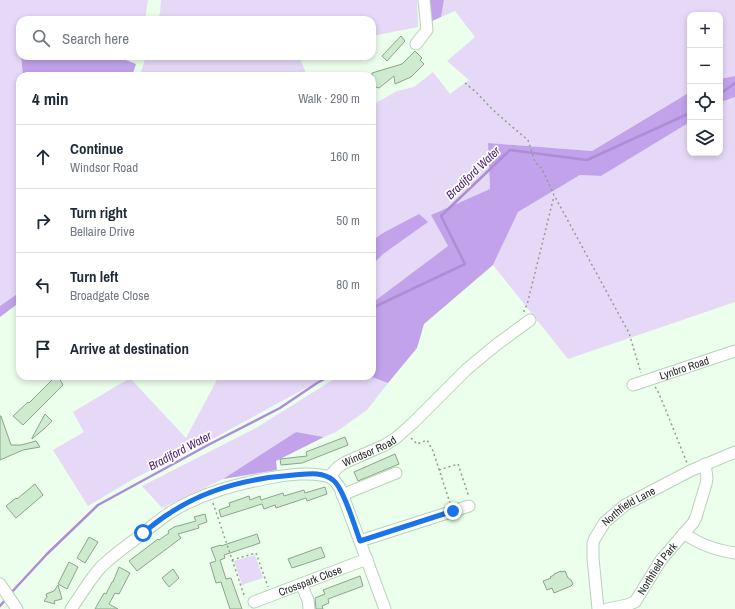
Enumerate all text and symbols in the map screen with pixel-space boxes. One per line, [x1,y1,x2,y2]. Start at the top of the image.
map controls [687,12,723,156]
button: + [687,12,723,48]
search box [16,16,376,60]
icon: search [30,27,52,49]
text: Search here [62,28,129,49]
button: − [687,48,723,84]
button: locate [687,84,723,120]
text: 4 min [32,87,68,110]
text: Walk · 290 m [298,90,360,107]
button: layers [687,120,723,156]
text: Continue [70,138,123,159]
water label: Bradiford Water [443,143,504,203]
icon: ahead [32,146,54,168]
text: 160 m [330,148,360,165]
text: Windsor Road [70,159,138,176]
text: Turn right [70,202,127,223]
icon: right [32,210,54,232]
text: 50 m [336,212,360,229]
text: Bellaire Drive [70,223,135,240]
text: Turn left [70,266,118,287]
icon: left [32,274,54,296]
text: 80 m [336,276,360,293]
text: Broadgate Close [70,287,149,304]
icon: arrive [32,338,54,360]
text: Arrive at destination [70,338,189,359]
street label: Lynbro Road [658,353,711,383]
water label: Bradiford Water [146,427,215,474]
street label: Windsor Road [340,433,399,470]
street label: Northfield Lane [599,483,658,529]
route end [444,502,462,520]
route start [134,524,152,542]
street label: Northfield Park [634,539,680,597]
street label: Crosspark Close [276,562,344,599]

